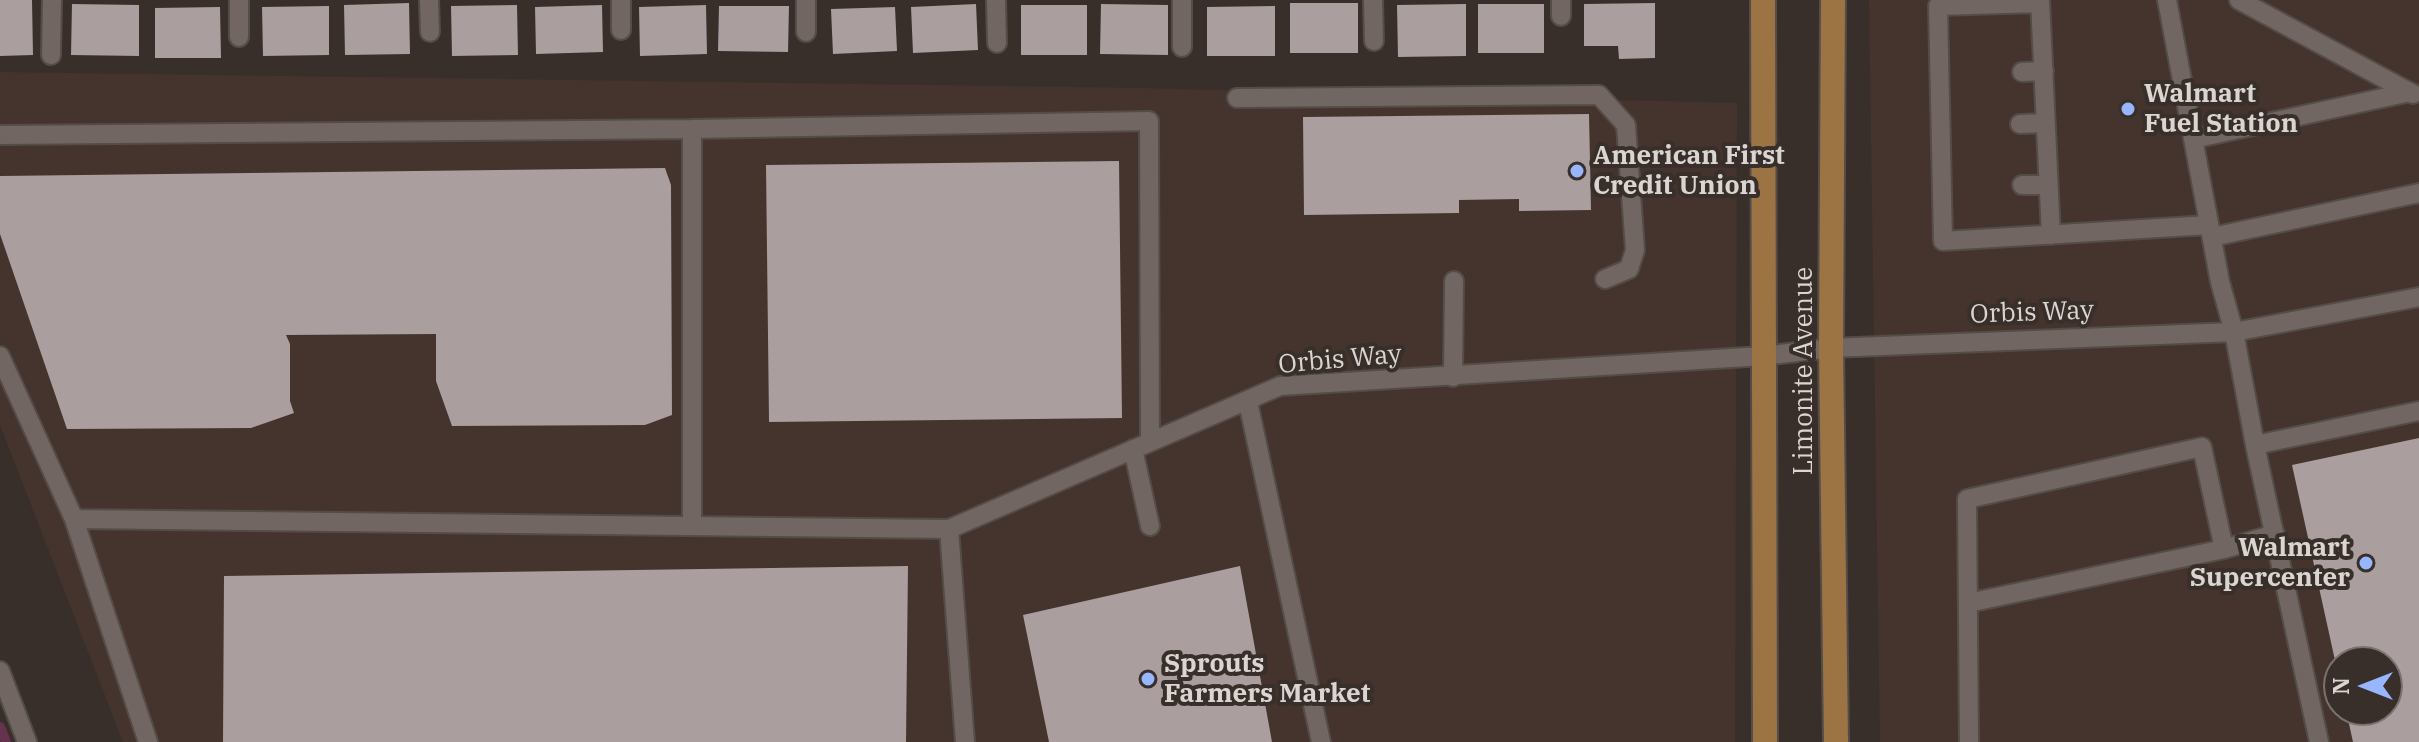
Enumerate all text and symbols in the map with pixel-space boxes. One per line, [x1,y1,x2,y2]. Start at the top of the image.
place label: Walmart Fuel Station [2144,78,2298,140]
marker: Walmart Fuel Station [2119,100,2137,118]
place label: American First Credit Union [1593,140,1785,202]
marker: American First Credit Union [1568,162,1586,180]
street label: Limonite Avenue [1788,267,1820,475]
street label: Orbis Way [1969,295,2095,331]
street label: Orbis Way [1277,339,1403,381]
place label: Walmart Supercenter [2190,532,2350,594]
marker: Walmart Supercenter [2357,554,2375,572]
north arrow [2323,646,2403,726]
place label: Sprouts Farmers Market [1164,648,1370,710]
marker: Sprouts Farmers Market [1139,670,1157,688]
text: N [2326,677,2355,695]

